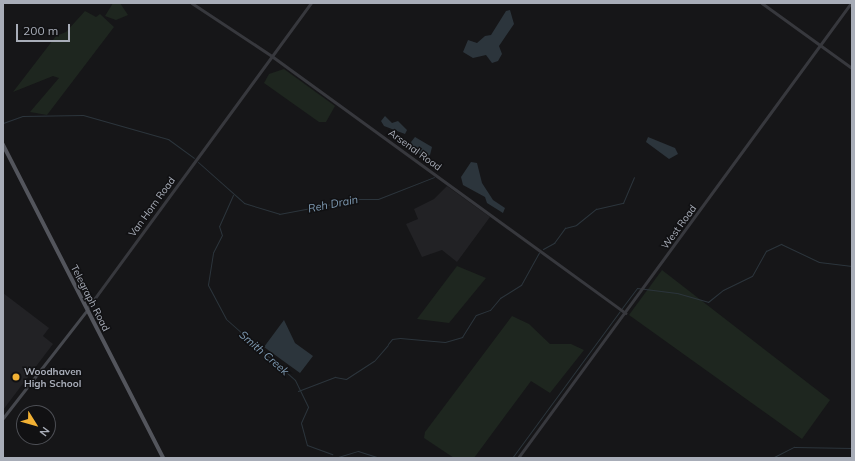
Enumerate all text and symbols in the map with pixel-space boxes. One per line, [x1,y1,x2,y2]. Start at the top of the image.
scale bar [18,16,72,42]
text: 200 m [23,23,58,38]
street label: Arsenal Road [386,127,444,173]
street label: Van Horn Road [126,175,178,239]
water label: Reh Drain [307,193,359,215]
street label: West Road [659,203,699,251]
street label: Telegraph Road [68,263,112,333]
water label: Smith Creek [237,328,291,378]
place label: Woodhaven High School [24,365,82,388]
marker: Woodhaven High School [11,372,21,382]
north arrow [16,405,56,445]
text: N [37,424,53,439]

